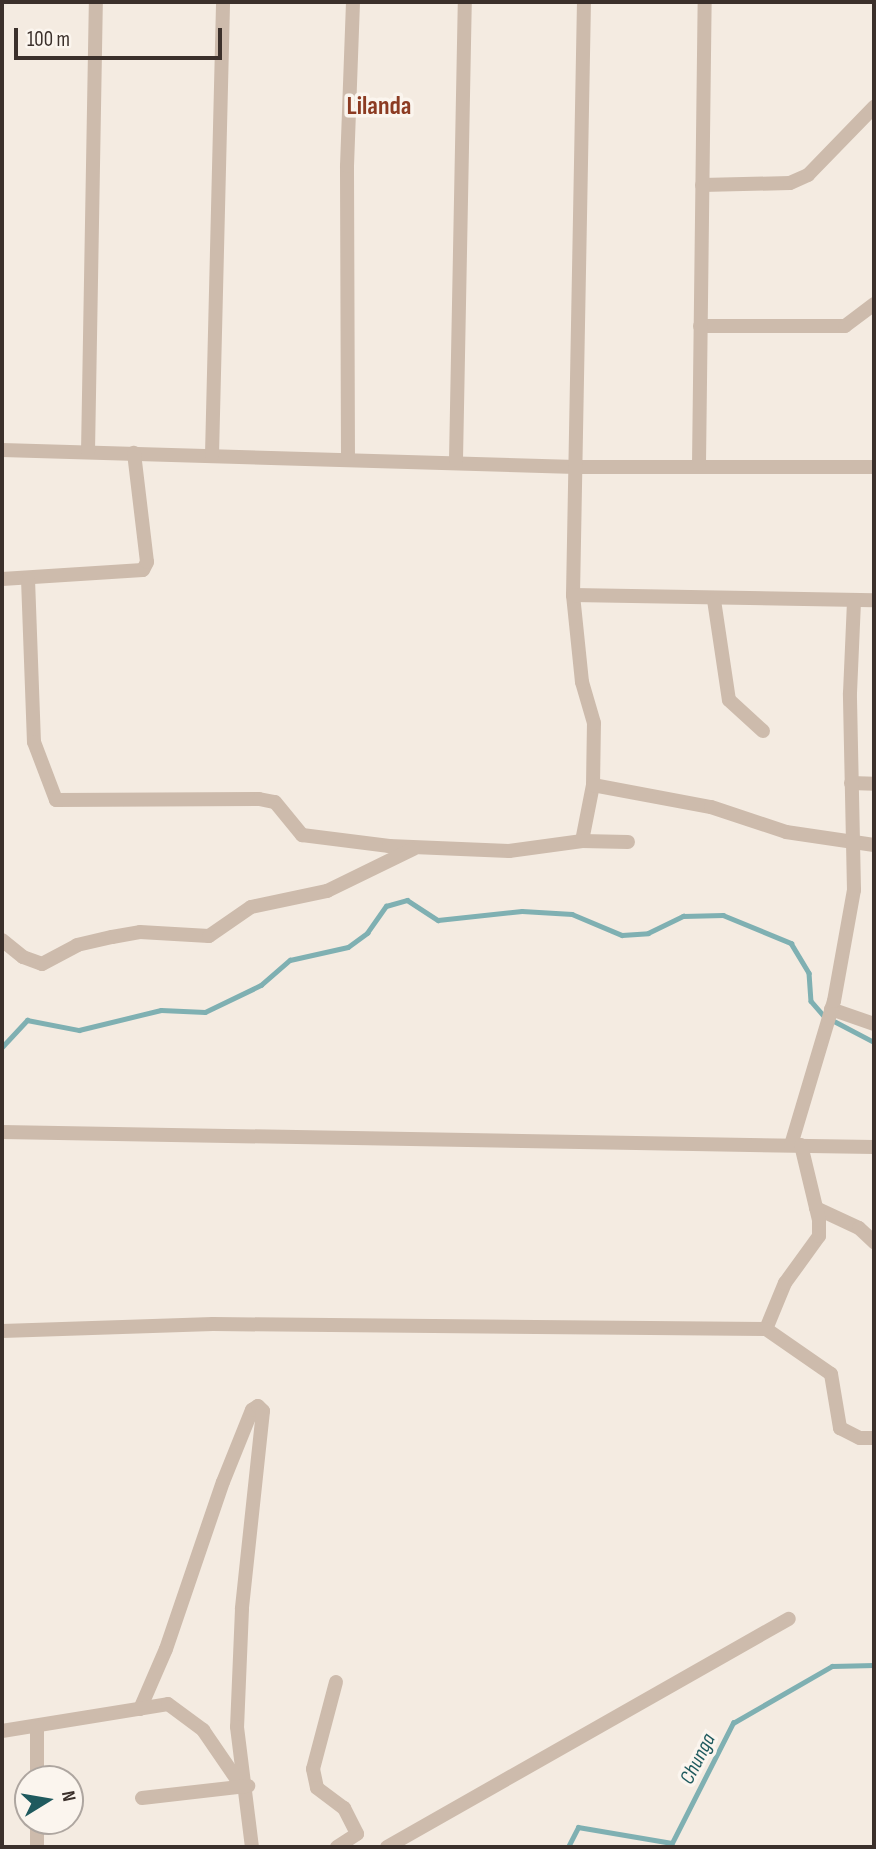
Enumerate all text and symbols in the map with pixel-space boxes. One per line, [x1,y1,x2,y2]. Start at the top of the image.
scale bar [18,14,226,58]
text: 100 m [27,27,70,52]
district label: Lilanda [347,91,411,123]
water label: Chunga [675,1730,721,1788]
north arrow [14,1765,84,1835]
text: N [56,1789,80,1803]

